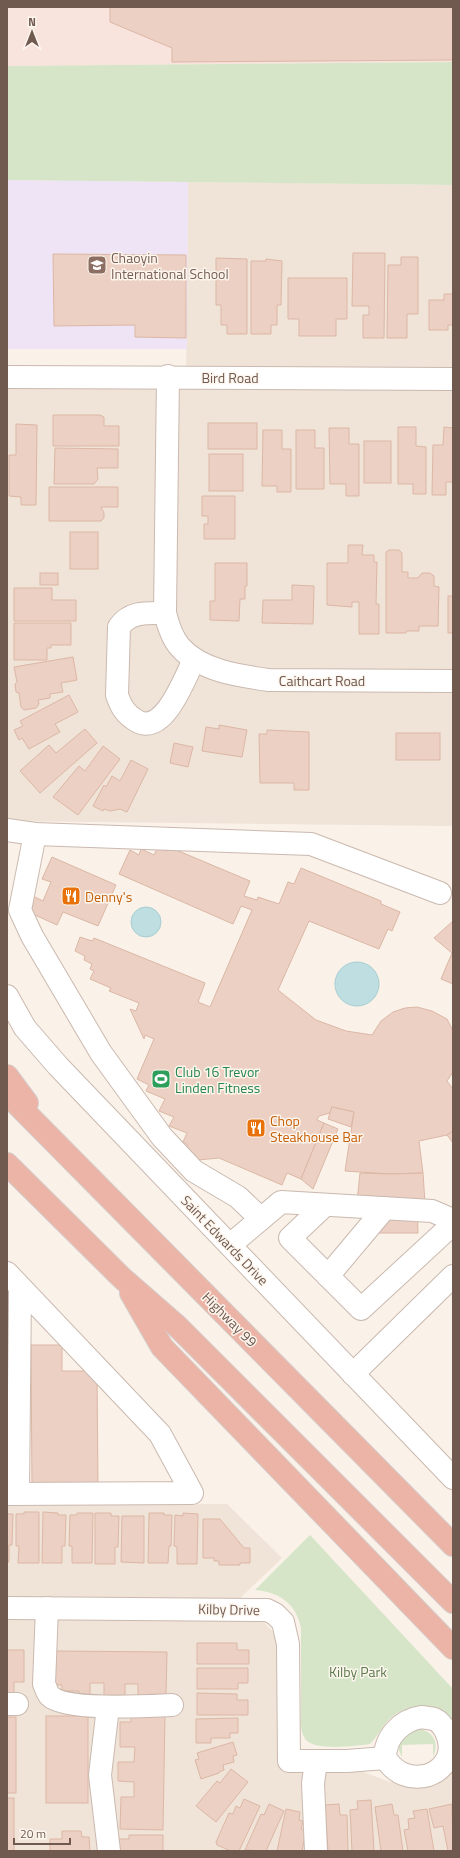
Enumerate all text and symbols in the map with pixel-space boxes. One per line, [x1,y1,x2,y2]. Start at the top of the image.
north arrow [12,12,52,52]
text: N [28,14,36,30]
place label: Chaoyin International School [111,247,229,284]
school or university icon: Chaoyin International School [86,254,108,276]
street label: Bird Road [201,367,259,388]
street label: Caithcart Road [279,670,365,691]
restaurant icon: Denny's [60,885,82,907]
place label: Denny's [85,886,132,907]
place label: Club 16 Trevor Linden Fitness [175,1061,260,1098]
sports icon: Club 16 Trevor Linden Fitness [150,1068,172,1090]
place label: Chop Steakhouse Bar [270,1110,363,1147]
restaurant icon: Chop Steakhouse Bar [245,1117,267,1139]
street label: Saint Edwards Drive [176,1190,274,1290]
street label: Highway 99 [198,1287,262,1351]
street label: Kilby Drive [198,1598,260,1620]
park label: Kilby Park [329,1661,387,1682]
scale bar [14,1820,70,1846]
text: 20 m [20,1824,46,1843]

